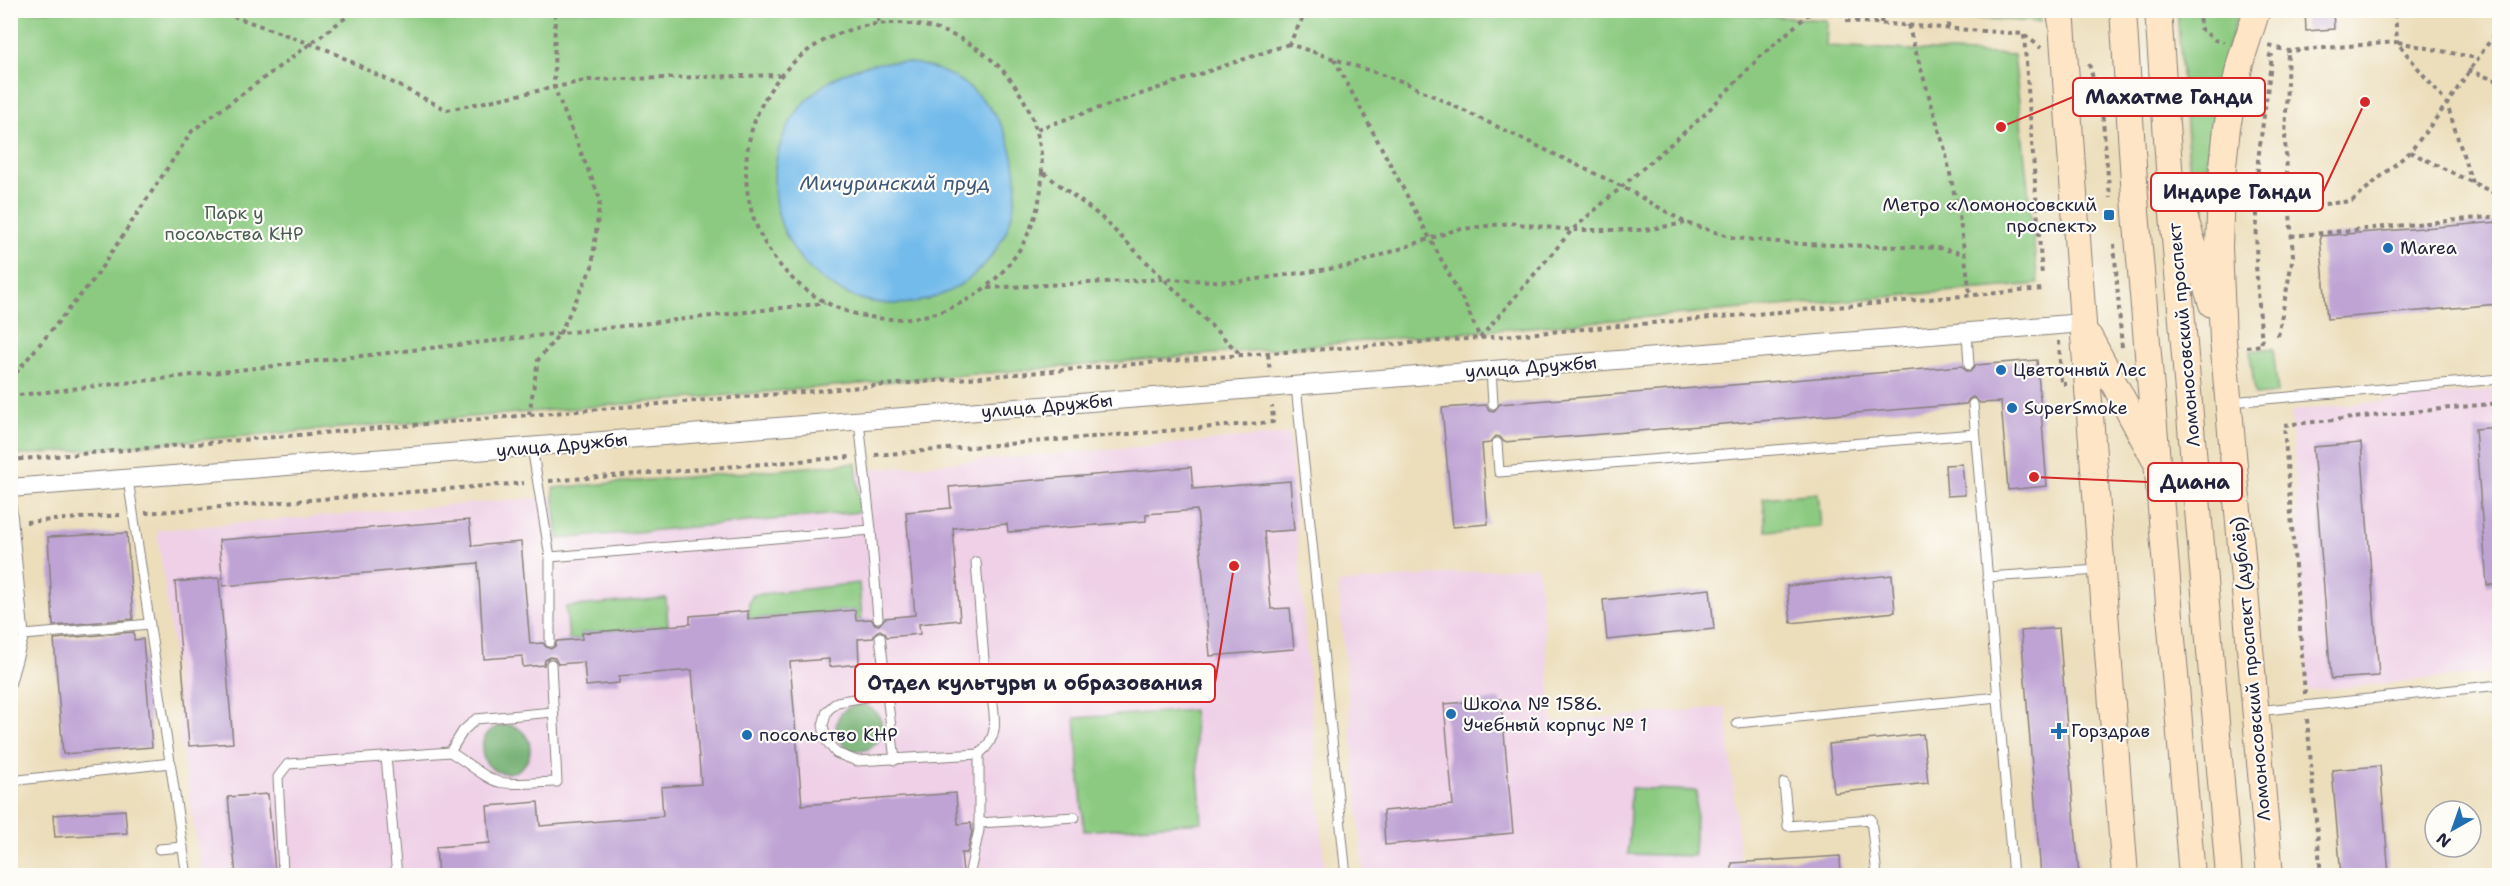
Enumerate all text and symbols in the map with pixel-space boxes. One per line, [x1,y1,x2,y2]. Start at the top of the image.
callout: Махатме Ганди [2073,78,2265,116]
text: Махатме Ганди [2085,84,2253,110]
water label: Мичуринский пруд [800,170,990,196]
callout: Индире Ганди [2151,173,2323,211]
text: Индире Ганди [2163,179,2311,205]
place label: Метро «Ломоносовский проспект» [1883,193,2097,238]
park label: Парк у посольства КНР [165,201,303,246]
marker: Метро «Ломоносовский проспект» [2102,208,2116,222]
street label: Ломоносовский проспект [2162,221,2206,448]
place label: Marea [2400,236,2457,260]
marker: Marea [2381,241,2395,255]
street label: улица Дружбы [1464,350,1598,384]
place label: Цветочный Лес [2013,358,2147,382]
marker: Цветочный Лес [1994,363,2008,377]
street label: улица Дружбы [980,388,1114,424]
place label: SuperSmoke [2024,396,2128,420]
marker: SuperSmoke [2005,401,2019,415]
street label: улица Дружбы [495,427,629,463]
callout: Диана [2148,463,2242,501]
text: Диана [2160,469,2230,495]
street label: Ломоносовский проспект (дублёр) [2226,516,2276,822]
callout: Отдел культуры и образования [855,664,1215,702]
text: Отдел культуры и образования [867,670,1203,696]
place label: Школа № 1586. Учебный корпус № 1 [1463,692,1647,737]
marker: Школа № 1586. Учебный корпус № 1 [1444,707,1458,721]
place label: Горздрав [2071,719,2150,743]
place label: посольство КНР [759,723,898,747]
marker: Горздрав [2052,724,2066,738]
marker: посольство КНР [740,728,754,742]
north arrow [2423,799,2483,859]
text: N [2432,828,2455,852]

